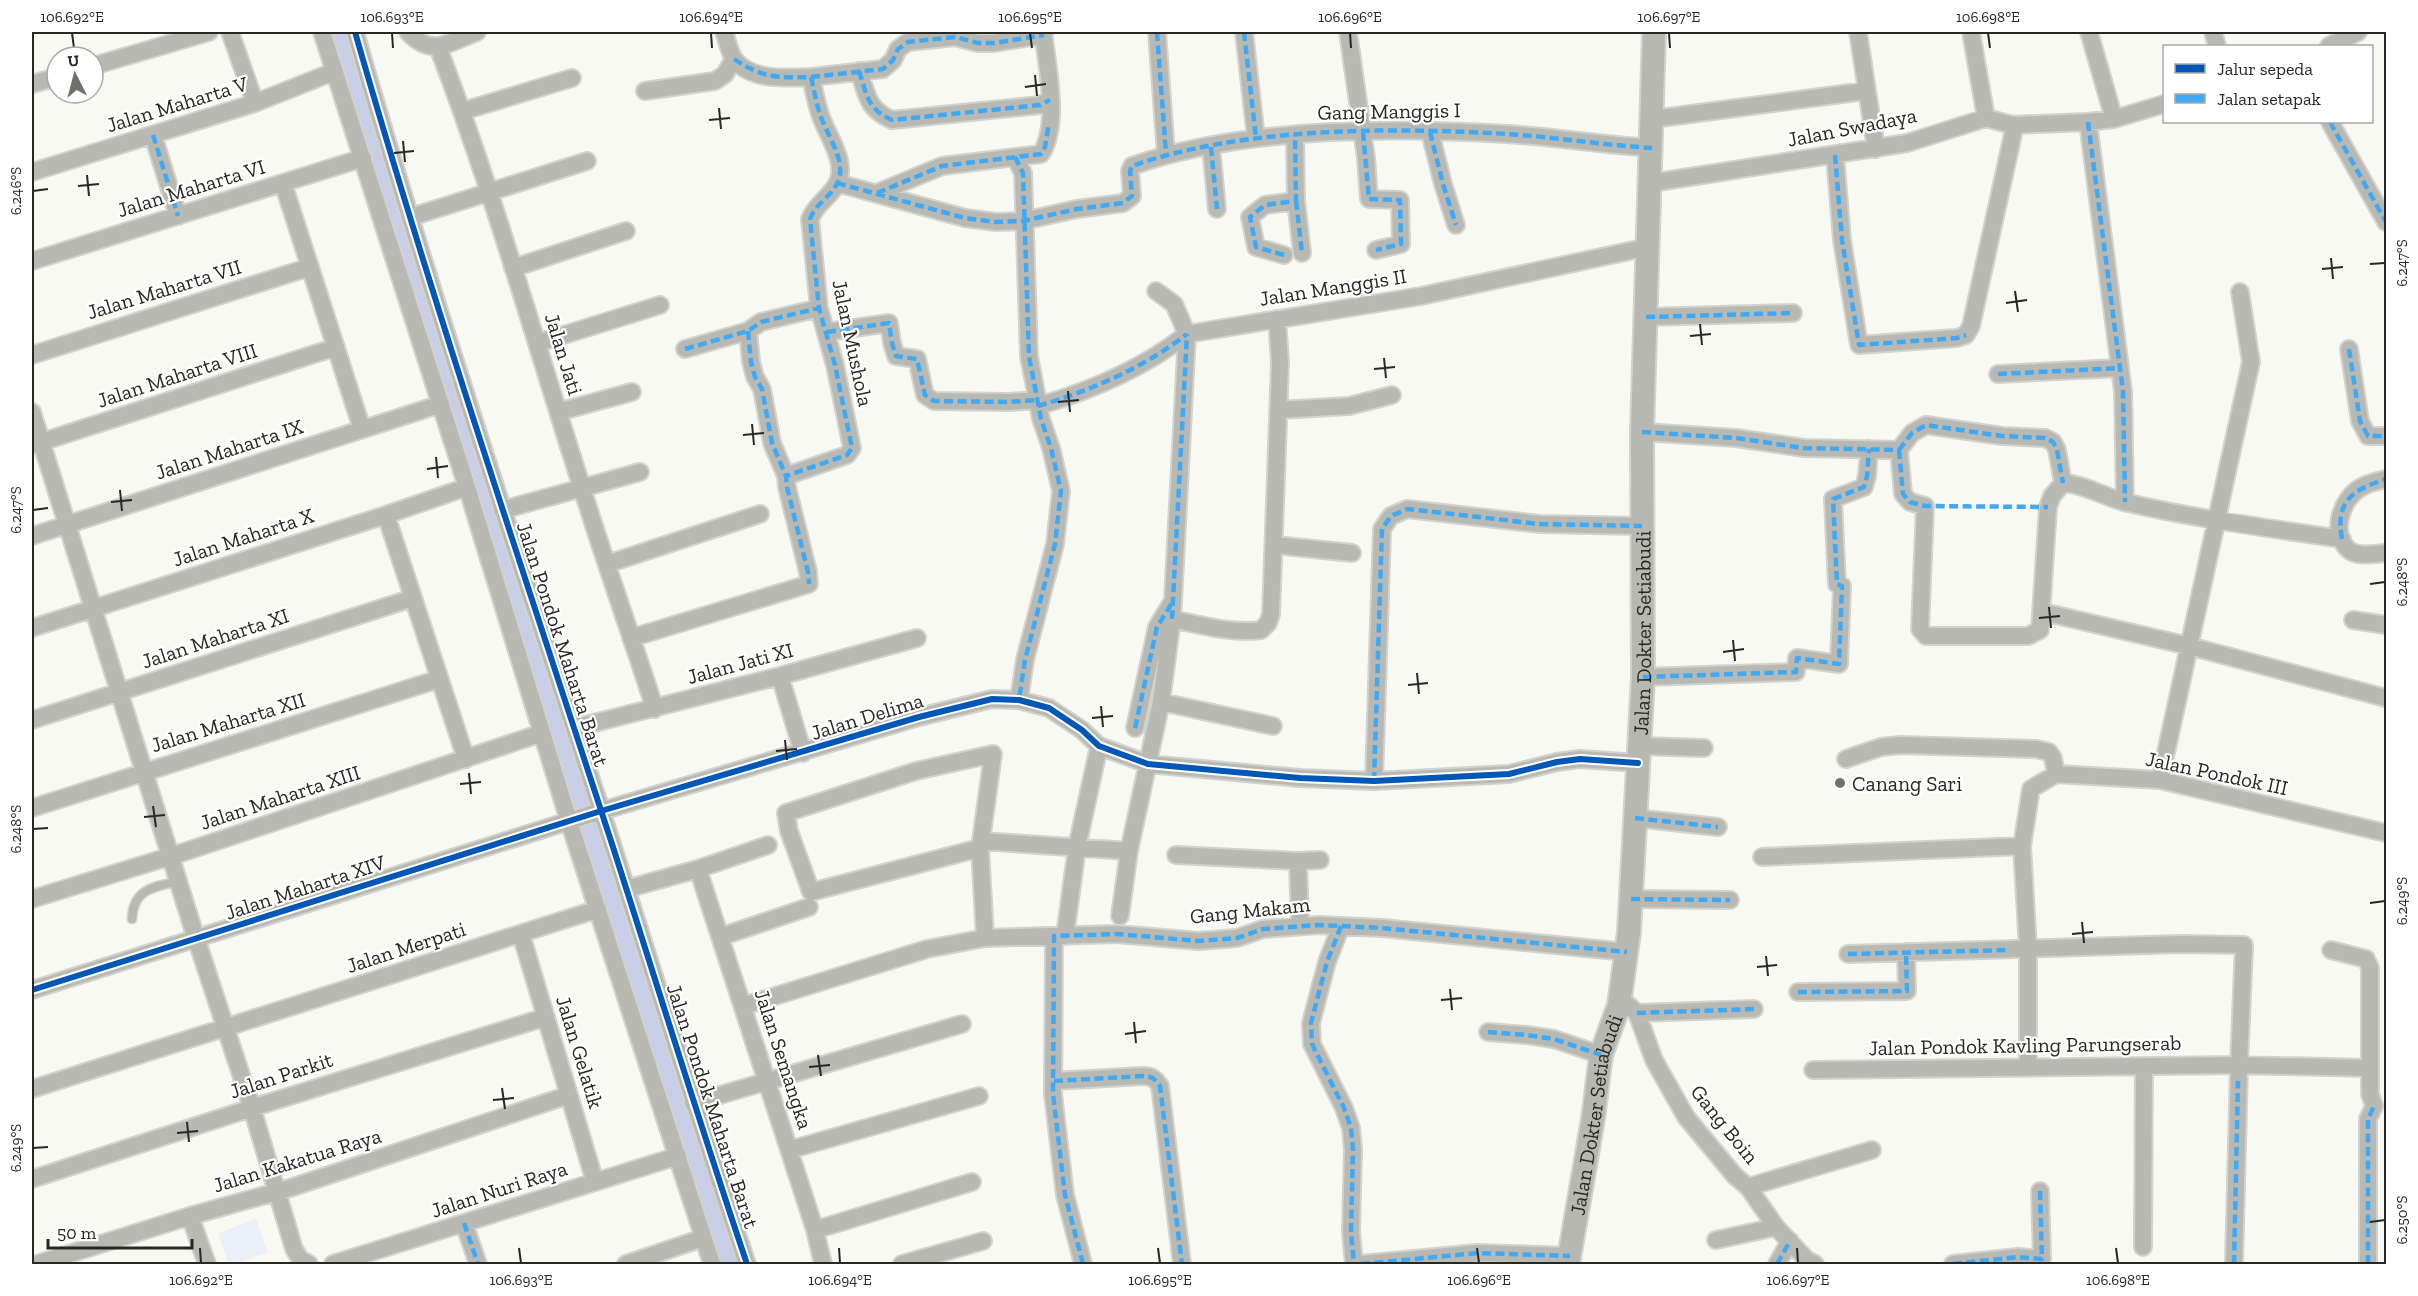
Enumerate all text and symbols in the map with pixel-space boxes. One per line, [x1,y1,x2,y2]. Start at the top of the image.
text: 106.692°E [40,8,104,26]
text: 106.693°E [360,8,424,26]
text: 106.694°E [679,8,743,26]
text: 106.695°E [998,8,1062,26]
text: 106.696°E [1318,8,1382,26]
text: 106.697°E [1638,8,1701,26]
text: 106.698°E [1956,8,2020,26]
north arrow [45,45,105,105]
legend [2163,45,2373,123]
text: U [67,50,81,71]
text: Jalur sepeda [2217,58,2313,80]
street label: Jalan Maharta V [103,71,251,137]
text: Jalan setapak [2217,88,2322,110]
street label: Gang Manggis I [1317,97,1461,125]
street label: Jalan Swadaya [1785,102,1919,152]
street label: Jalan Maharta VI [114,154,268,222]
text: 6.246°S [7,167,25,215]
text: 6.247°S [2393,239,2411,287]
street label: Jalan Maharta VII [84,254,244,324]
street label: Jalan Manggis II [1258,263,1408,311]
street label: Jalan Mushola [827,277,879,409]
street label: Jalan Jati [540,310,588,398]
street label: Jalan Maharta VIII [94,337,260,413]
street label: Jalan Maharta IX [152,413,307,485]
text: 6.247°S [7,486,25,534]
street label: Jalan Maharta X [169,502,317,572]
street label: Jalan Pondok Maharta Barat [512,519,614,770]
street label: Jalan Dokter Setiabudi [1627,530,1656,736]
text: 6.248°S [2393,558,2411,606]
street label: Jalan Maharta XI [138,602,292,674]
street label: Jalan Jati XI [684,637,796,689]
street label: Jalan Maharta XII [148,687,308,757]
street label: Jalan Delima [808,687,926,745]
street label: Jalan Pondok III [2144,746,2290,800]
street label: Jalan Maharta XIII [197,759,363,835]
place label: Canang Sari [1852,771,1962,796]
marker: Canang Sari [1833,776,1847,790]
text: 6.248°S [7,805,25,853]
street label: Jalan Maharta XIV [222,849,389,925]
text: 6.249°S [2393,877,2411,925]
street label: Gang Makam [1189,891,1311,929]
street label: Jalan Merpati [343,916,469,978]
street label: Jalan Pondok Maharta Barat [662,981,764,1232]
street label: Jalan Semangka [750,986,818,1132]
street label: Jalan Gelatik [551,993,609,1111]
street label: Jalan Dokter Setiabudi [1564,1011,1627,1217]
street label: Jalan Pondok Kavling Parungserab [1868,1030,2182,1060]
street label: Jalan Parkit [226,1047,336,1103]
street label: Gang Boin [1686,1079,1764,1169]
street label: Jalan Kakatua Raya [210,1123,384,1197]
text: 6.249°S [7,1124,25,1172]
street label: Jalan Nuri Raya [428,1155,570,1223]
text: 6.250°S [2393,1196,2411,1244]
scale bar [48,1212,192,1250]
text: 50 m [57,1222,97,1244]
text: 106.692°E [169,1271,233,1289]
text: 106.693°E [489,1271,553,1289]
text: 106.694°E [808,1271,872,1289]
text: 106.695°E [1128,1271,1192,1289]
text: 106.696°E [1447,1271,1511,1289]
text: 106.697°E [1767,1271,1830,1289]
text: 106.698°E [2086,1271,2150,1289]

